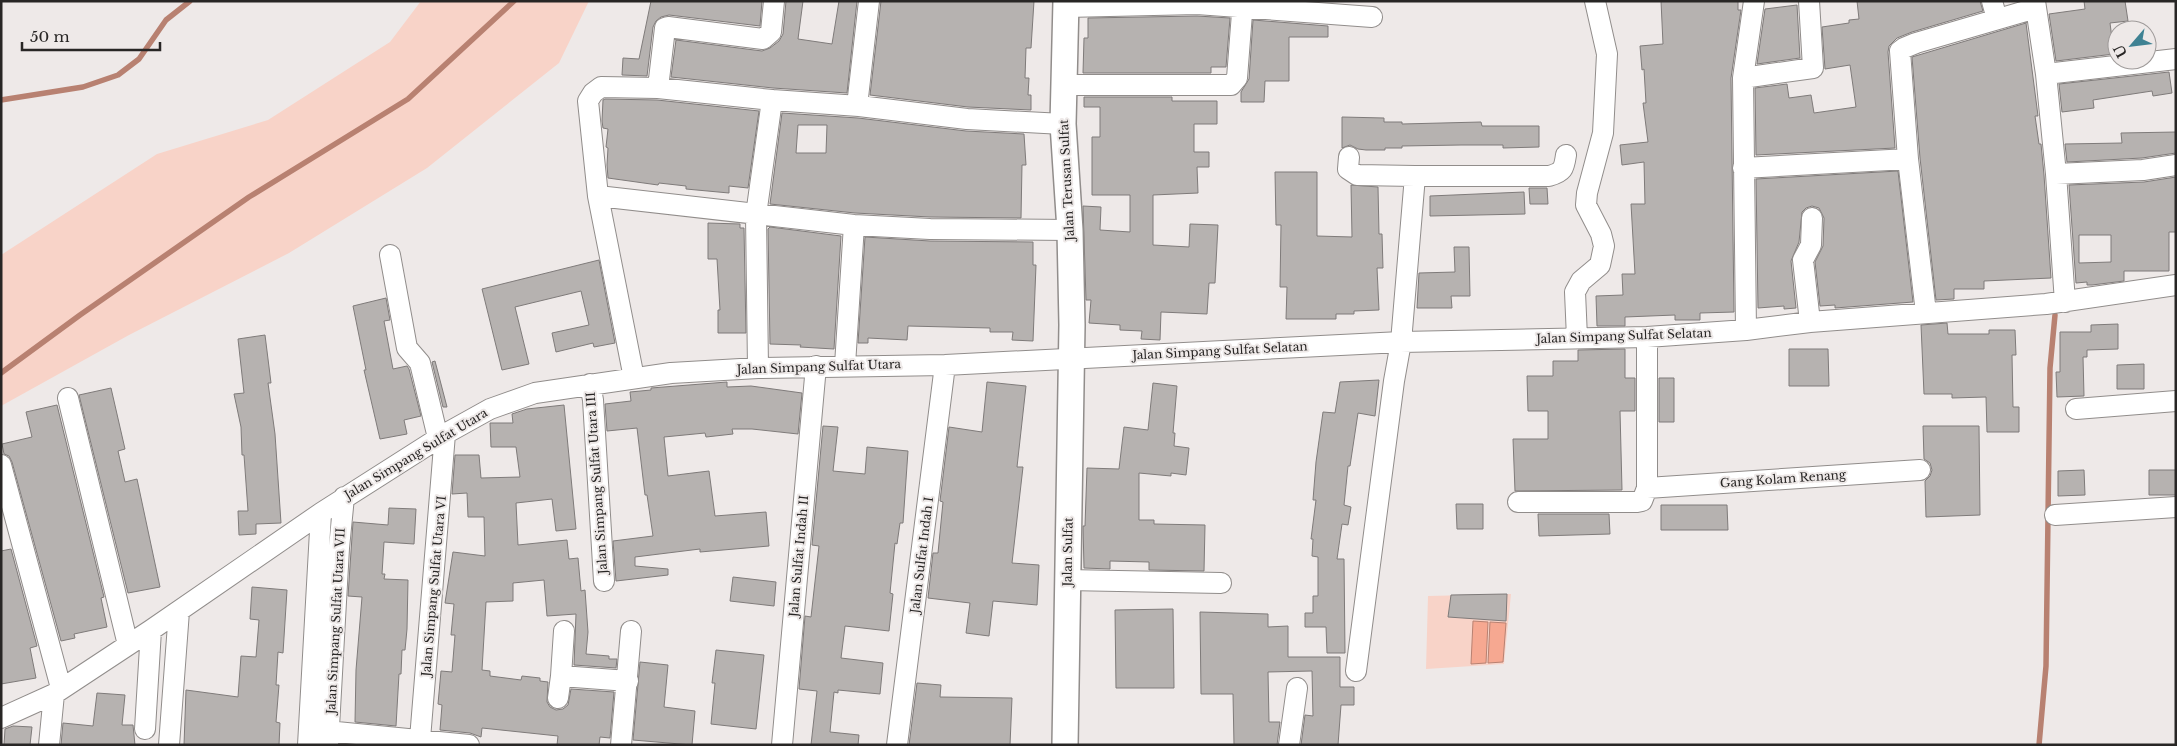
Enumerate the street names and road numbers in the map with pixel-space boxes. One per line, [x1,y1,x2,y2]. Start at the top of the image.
street label: Jalan Terusan Sulfat [1056,119,1077,243]
street label: Jalan Simpang Sulfat Selatan [1534,325,1712,346]
street label: Jalan Simpang Sulfat Selatan [1130,338,1308,363]
street label: Jalan Simpang Sulfat Utara [735,356,902,377]
street label: Jalan Simpang Sulfat Utara III [583,391,610,577]
street label: Jalan Simpang Sulfat Utara [340,405,490,503]
street label: Gang Kolam Renang [1719,467,1847,490]
street label: Jalan Sulfat Indah II [786,494,811,619]
street label: Jalan Simpang Sulfat Utara VI [418,495,449,679]
street label: Jalan Sulfat Indah I [907,496,936,616]
street label: Jalan Sulfat [1059,517,1076,589]
street label: Jalan Simpang Sulfat Utara VII [323,527,348,717]

